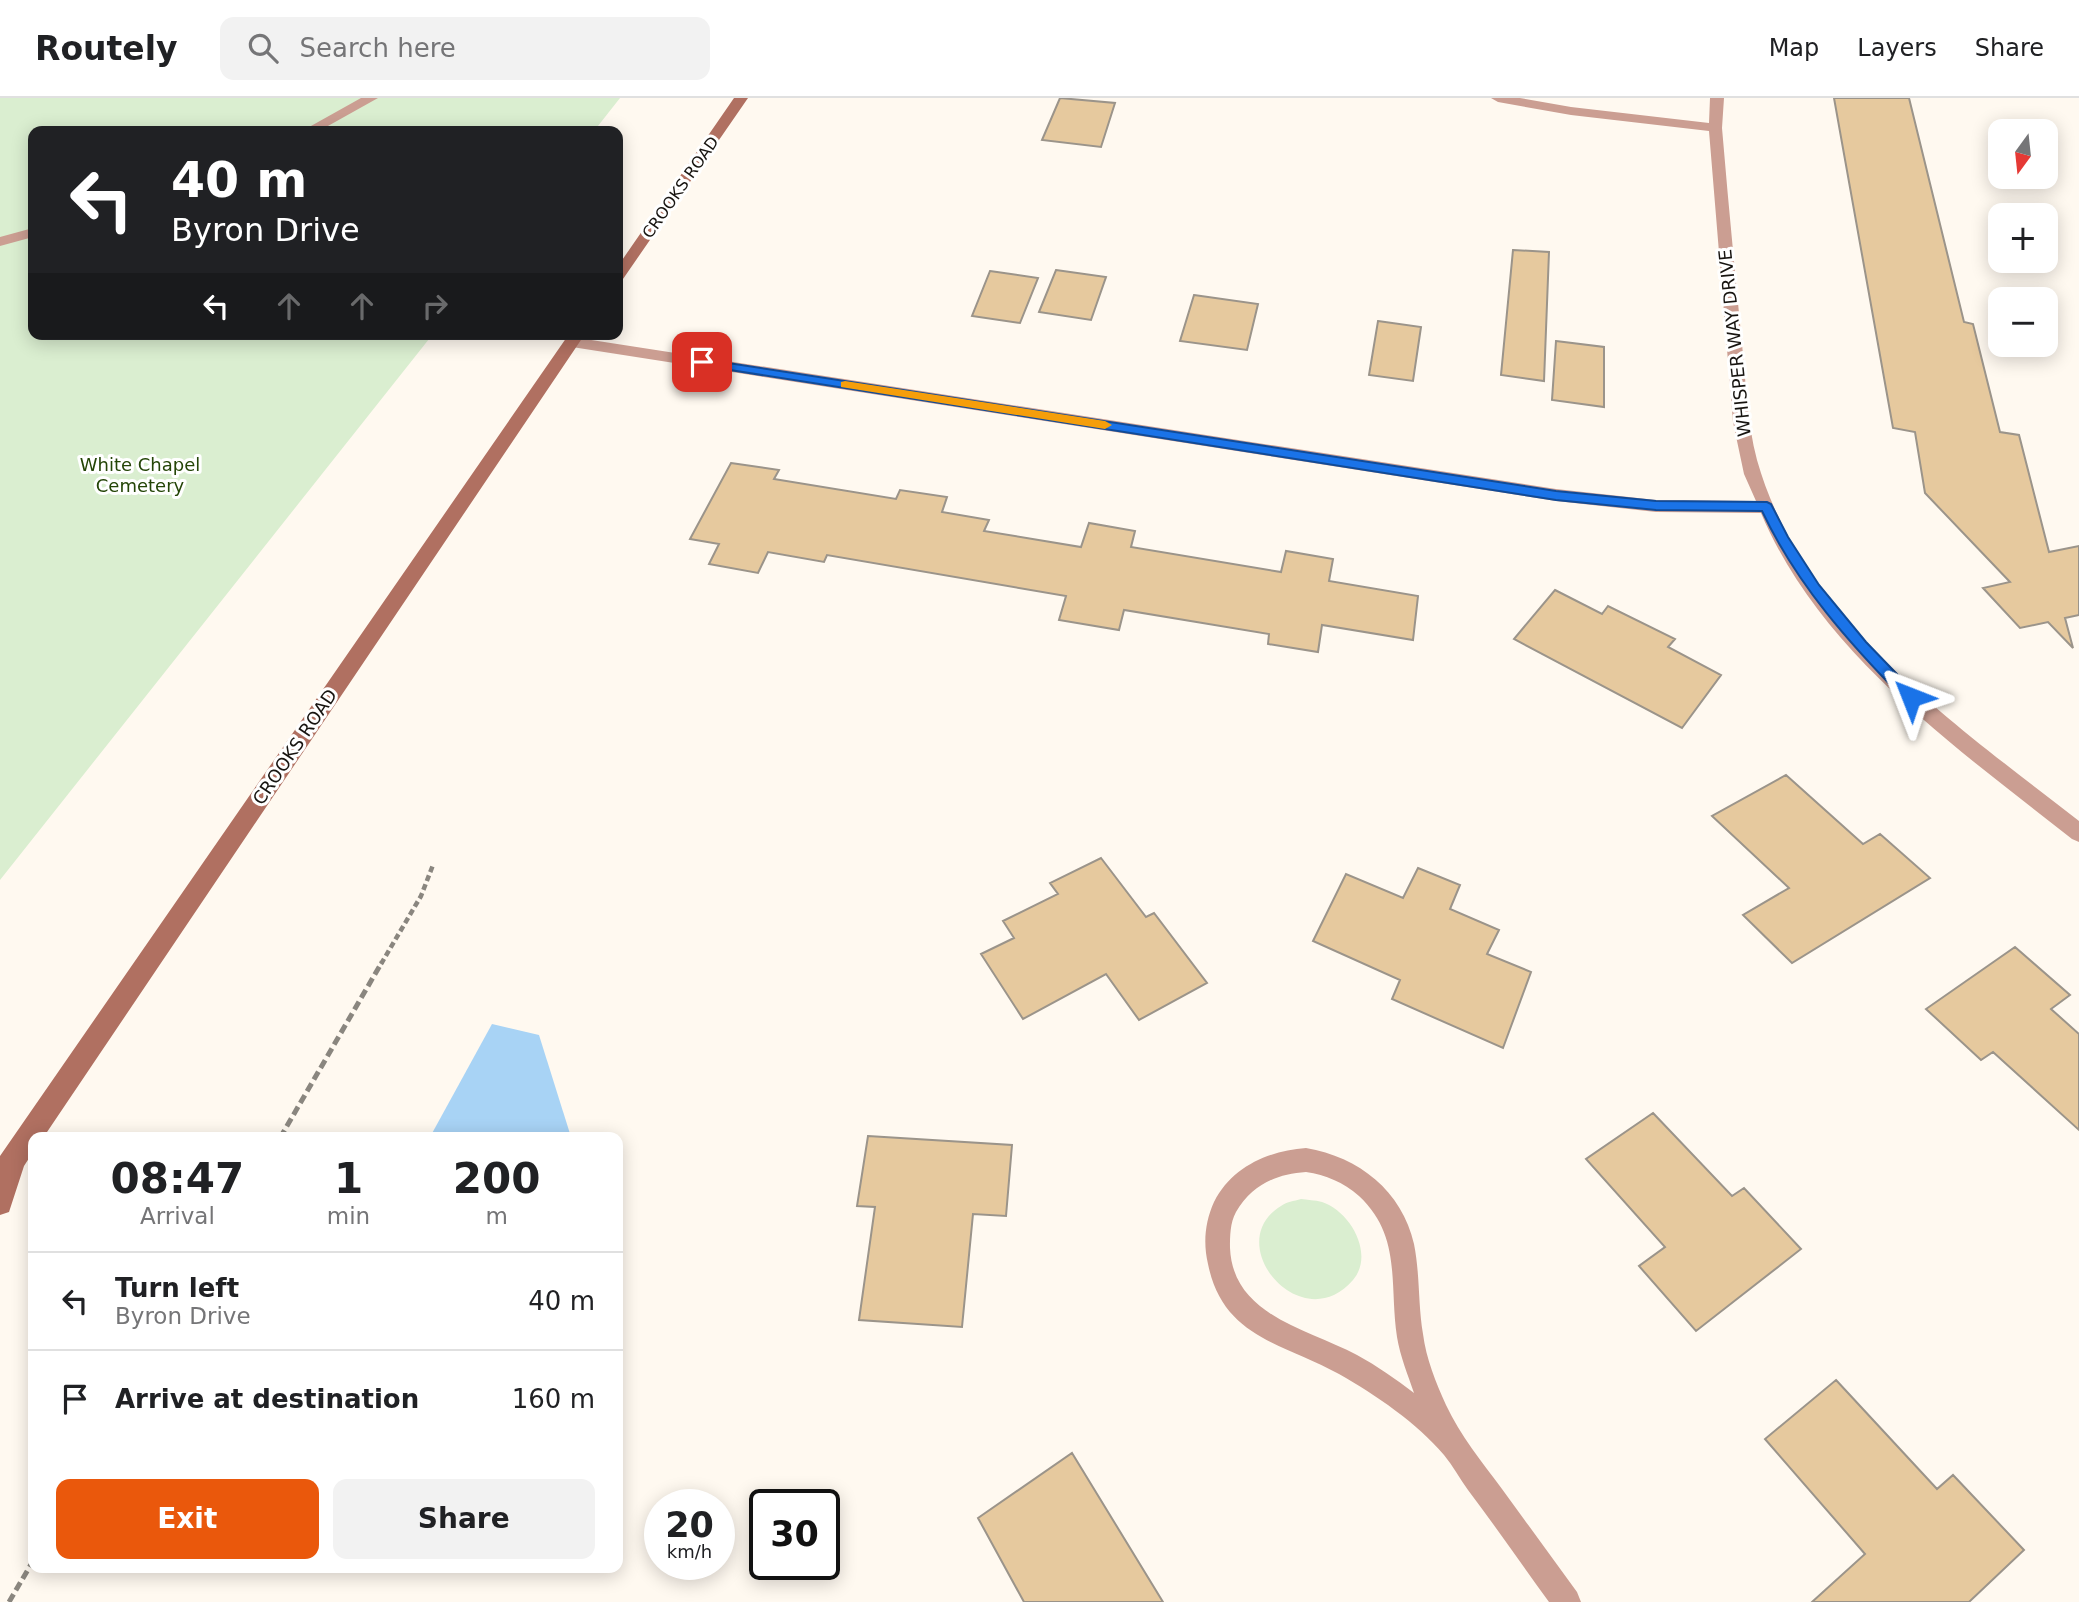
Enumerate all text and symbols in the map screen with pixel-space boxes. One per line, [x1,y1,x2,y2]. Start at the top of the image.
search box [220,17,710,80]
text: Routely [35,29,178,68]
icon: search [244,29,282,67]
text: Search here [300,33,456,63]
text: Map [1769,34,1819,62]
text: Layers [1857,34,1937,62]
text: Share [1975,34,2044,62]
north arrow [1988,119,2058,189]
map controls [1988,119,2058,357]
street label: CROOKS ROAD [638,133,723,242]
text: 40 m [171,152,307,209]
icon: left [56,154,147,245]
button: + [1988,203,2058,273]
text: Byron Drive [171,211,360,249]
street label: WHISPER WAY DRIVE [1714,248,1755,438]
icon: left [197,287,235,325]
icon: ahead [270,287,308,325]
icon: ahead [343,287,381,325]
icon: right [416,287,454,325]
button: − [1988,287,2058,357]
pin [672,332,732,392]
icon: arrive [683,343,721,381]
park label: White Chapel Cemetery [80,454,200,496]
position arrow [1874,660,1948,734]
street label: CROOKS ROAD [248,685,341,809]
text: 08:47 [111,1154,244,1203]
text: 1 [334,1154,363,1203]
text: 200 [453,1154,540,1203]
text: Arrival [140,1203,215,1229]
text: min [327,1203,370,1229]
text: m [485,1203,508,1229]
text: Turn left [115,1273,239,1303]
icon: left [56,1282,94,1320]
text: 40 m [528,1286,595,1316]
text: Byron Drive [115,1303,251,1329]
icon: arrive [56,1380,94,1418]
text: Arrive at destination [115,1384,419,1414]
text: 160 m [512,1384,595,1414]
button: Exit [56,1479,319,1559]
button: Share [333,1479,595,1559]
speed limit sign: 30 [749,1489,840,1580]
text: 20 [665,1505,714,1545]
text: km/h [667,1541,712,1562]

